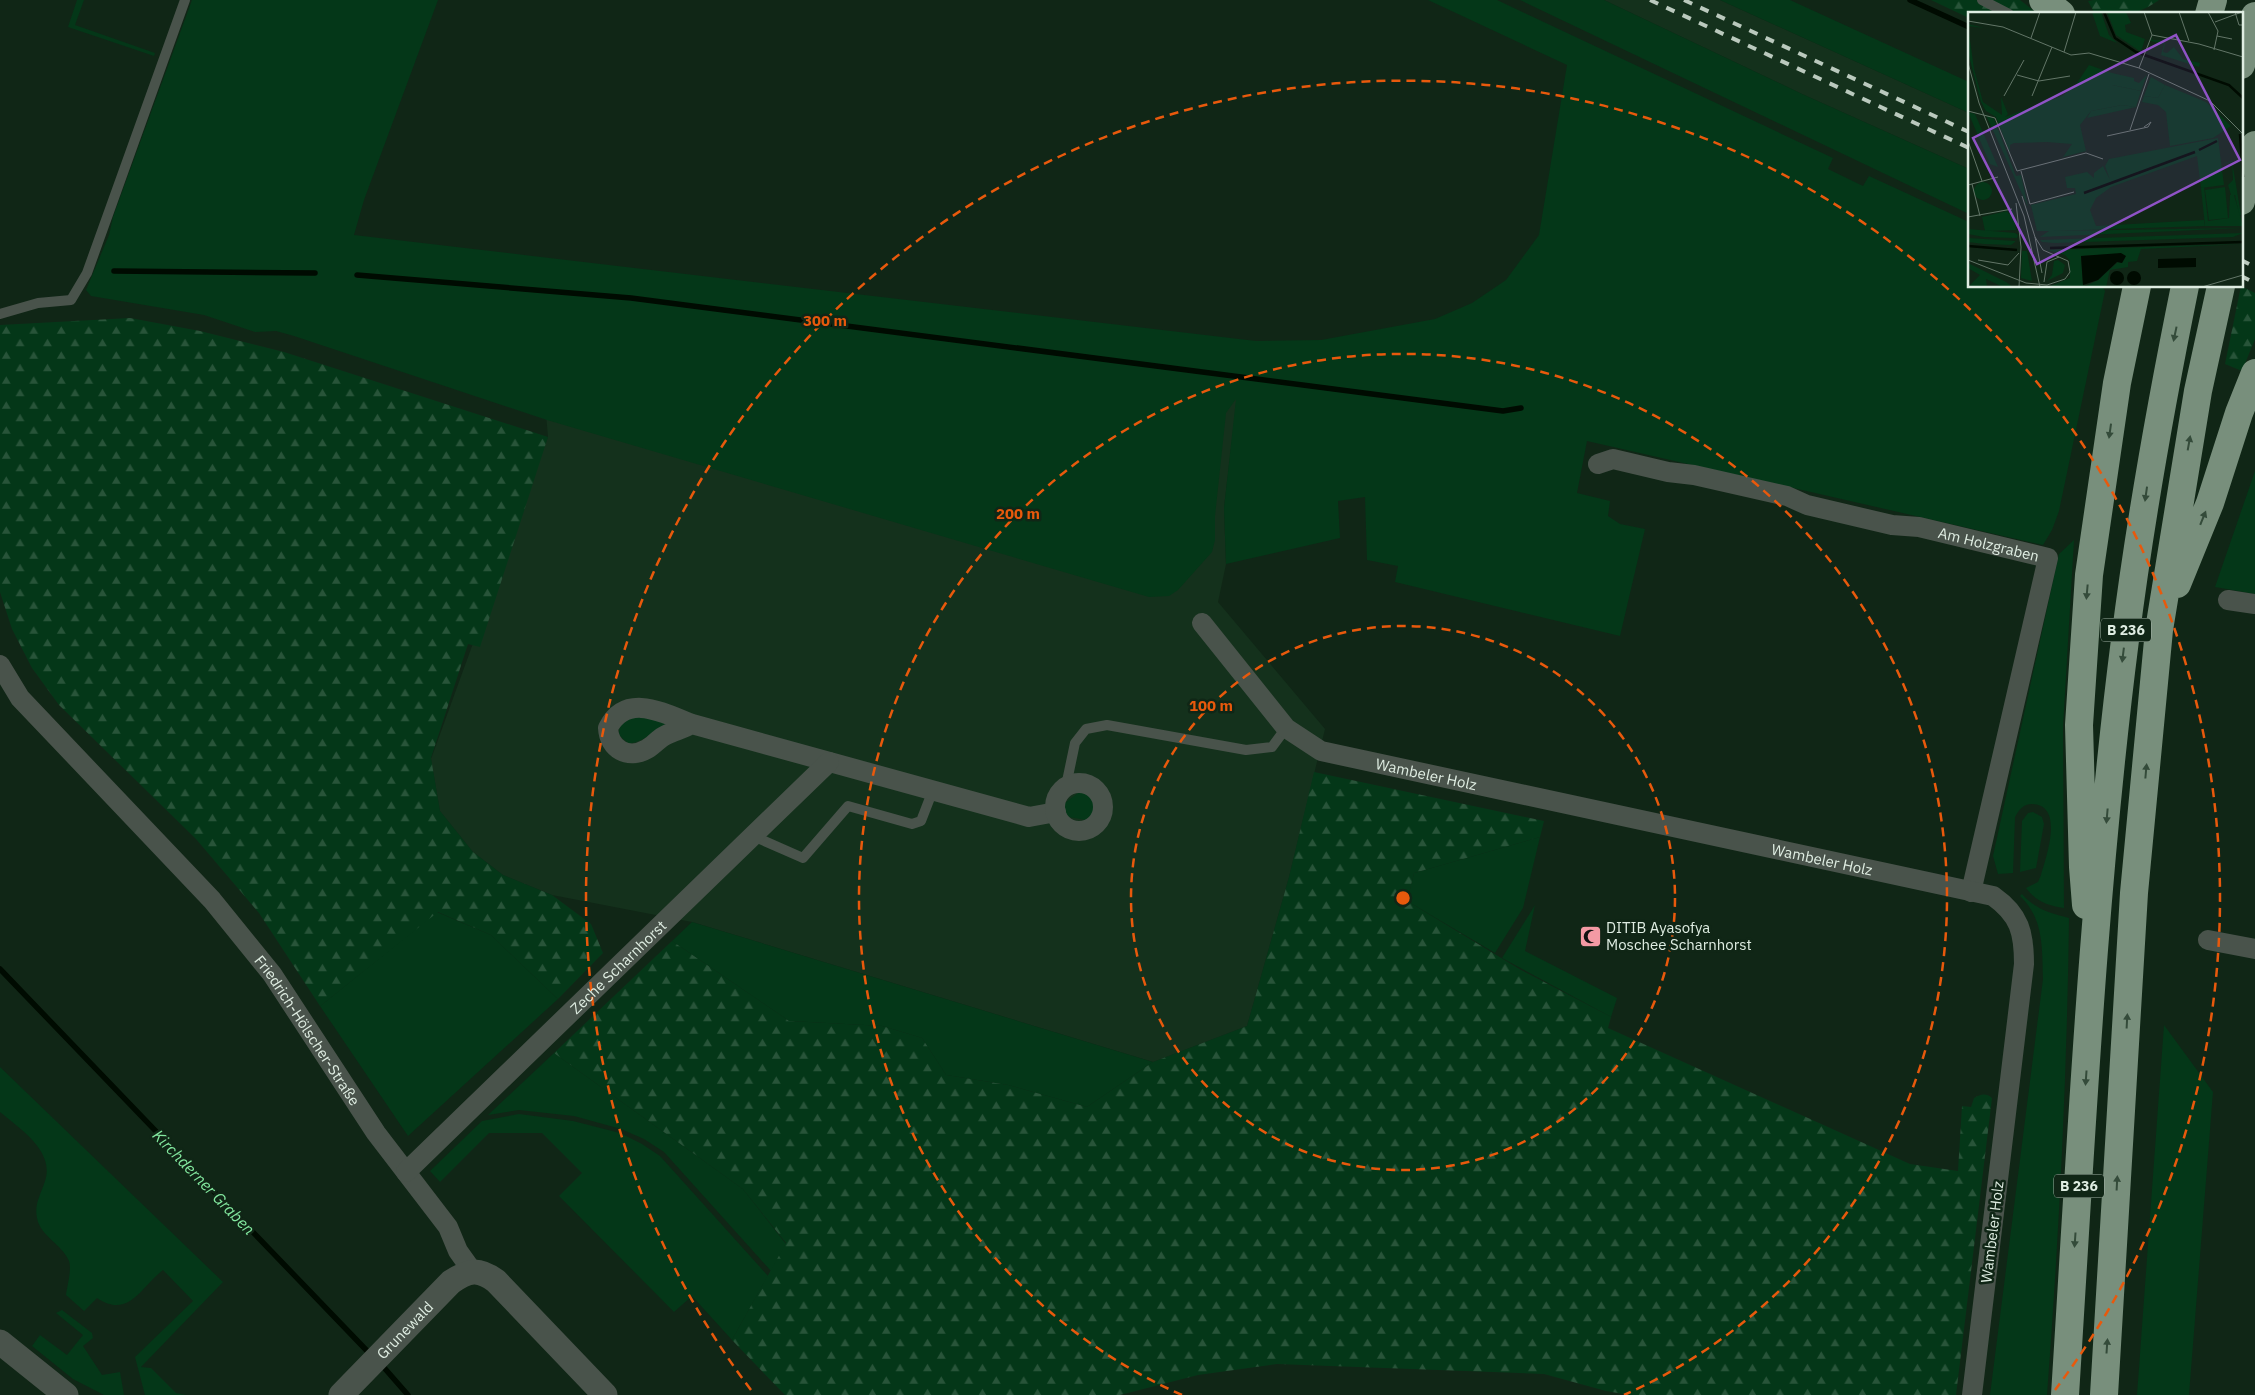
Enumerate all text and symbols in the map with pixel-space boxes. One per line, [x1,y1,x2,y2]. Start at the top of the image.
inset map [1968,12,2242,288]
text: 300 m [803,311,847,330]
one-way arrow [2171,326,2179,342]
one-way arrow [2105,423,2113,439]
one-way arrow [2185,435,2193,451]
one-way arrow [2142,486,2150,502]
text: 200 m [996,504,1040,523]
one-way arrow [2200,511,2208,525]
street label: Am Holzgraben [1936,522,2041,565]
one-way arrow [2083,584,2091,600]
road number: B 236 [2101,618,2151,642]
one-way arrow [2119,647,2127,663]
text: 100 m [1189,696,1233,715]
street label: Wambeler Holz [1374,754,1479,794]
one-way arrow [2142,763,2150,779]
one-way arrow [2103,809,2111,825]
street label: Wambeler Holz [1770,839,1874,879]
centre of rings [1394,889,1412,907]
street label: Zeche Scharnhorst [566,916,670,1018]
place label: DITIB Ayasofya Moschee Scharnhorst [1606,918,1752,954]
mosque icon: DITIB Ayasofya Moschee Scharnhorst [1578,924,1602,948]
street label: Friedrich-Hölscher-Straße [251,951,365,1109]
one-way arrow [2123,1012,2131,1028]
one-way arrow [2081,1070,2089,1086]
water label: Kirchderner Graben [149,1125,259,1239]
road number: B 236 [2054,1174,2104,1198]
one-way arrow [2114,1175,2122,1191]
street label: Wambeler Holz [1976,1180,2008,1284]
one-way arrow [2071,1232,2079,1248]
street label: Grunewald [372,1297,437,1363]
one-way arrow [2104,1338,2112,1354]

